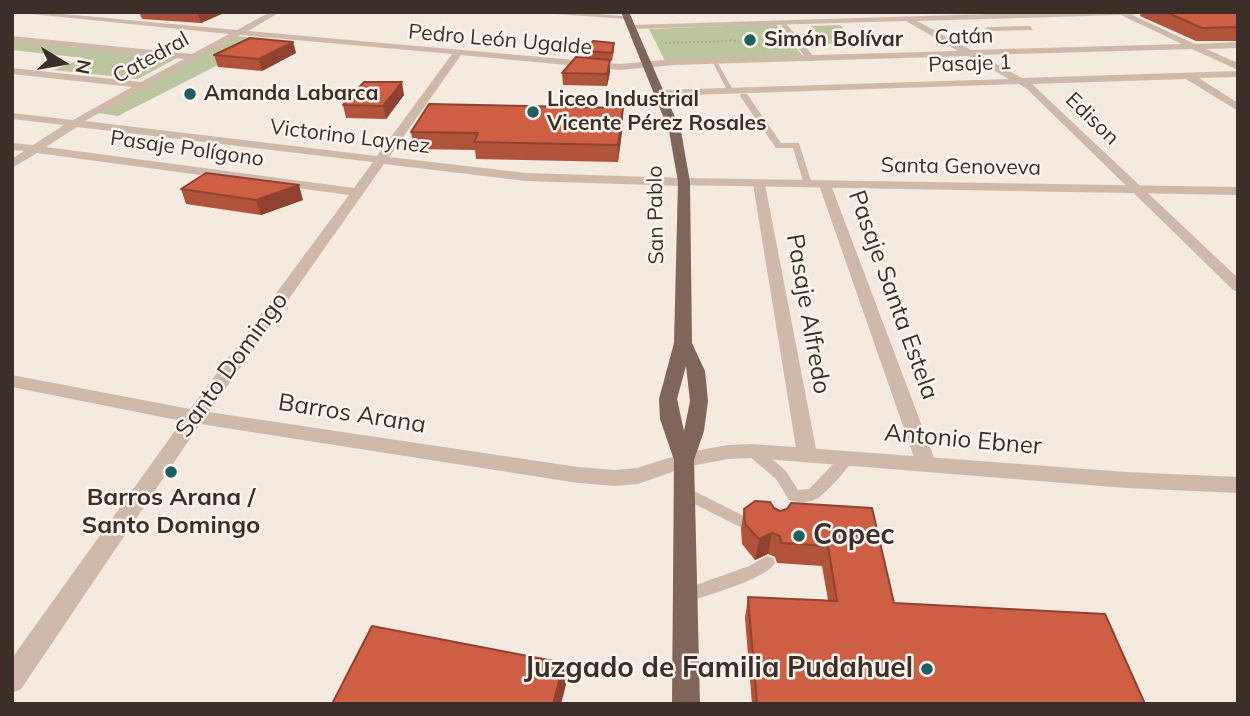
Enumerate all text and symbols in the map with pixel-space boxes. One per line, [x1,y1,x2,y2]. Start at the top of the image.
street label: Pedro León Ugalde [407,19,593,61]
street label: Catán [934,23,994,51]
street label: Catedral [109,27,193,89]
place label: Simón Bolívar [764,27,903,53]
north arrow [28,28,98,98]
marker: Simón Bolívar [742,32,758,48]
street label: Pasaje 1 [928,50,1012,78]
text: N [70,58,97,76]
place label: Amanda Labarca [204,81,379,107]
marker: Amanda Labarca [182,86,198,102]
place label: Liceo Industrial Vicente Pérez Rosales [547,87,766,137]
street label: Edison [1060,88,1124,150]
marker: Liceo Industrial Vicente Pérez Rosales [525,104,541,120]
street label: Victorino Laynez [268,115,432,159]
street label: Pasaje Polígono [109,126,265,172]
street label: Santa Genoveva [881,153,1041,181]
street label: San Pablo [643,165,669,265]
street label: Pasaje Santa Estela [842,187,944,403]
street label: Pasaje Alfredo [780,232,836,396]
street label: Santo Domingo [170,287,294,443]
street label: Barros Arana [276,388,428,440]
street label: Antonio Ebner [883,419,1043,461]
marker: Barros Arana / Santo Domingo [163,464,179,480]
place label: Barros Arana / Santo Domingo [82,484,260,540]
place label: Copec [813,519,895,553]
marker: Copec [791,528,807,544]
place label: Juzgado de Familia Pudahuel [524,652,913,686]
marker: Juzgado de Familia Pudahuel [919,661,935,677]

